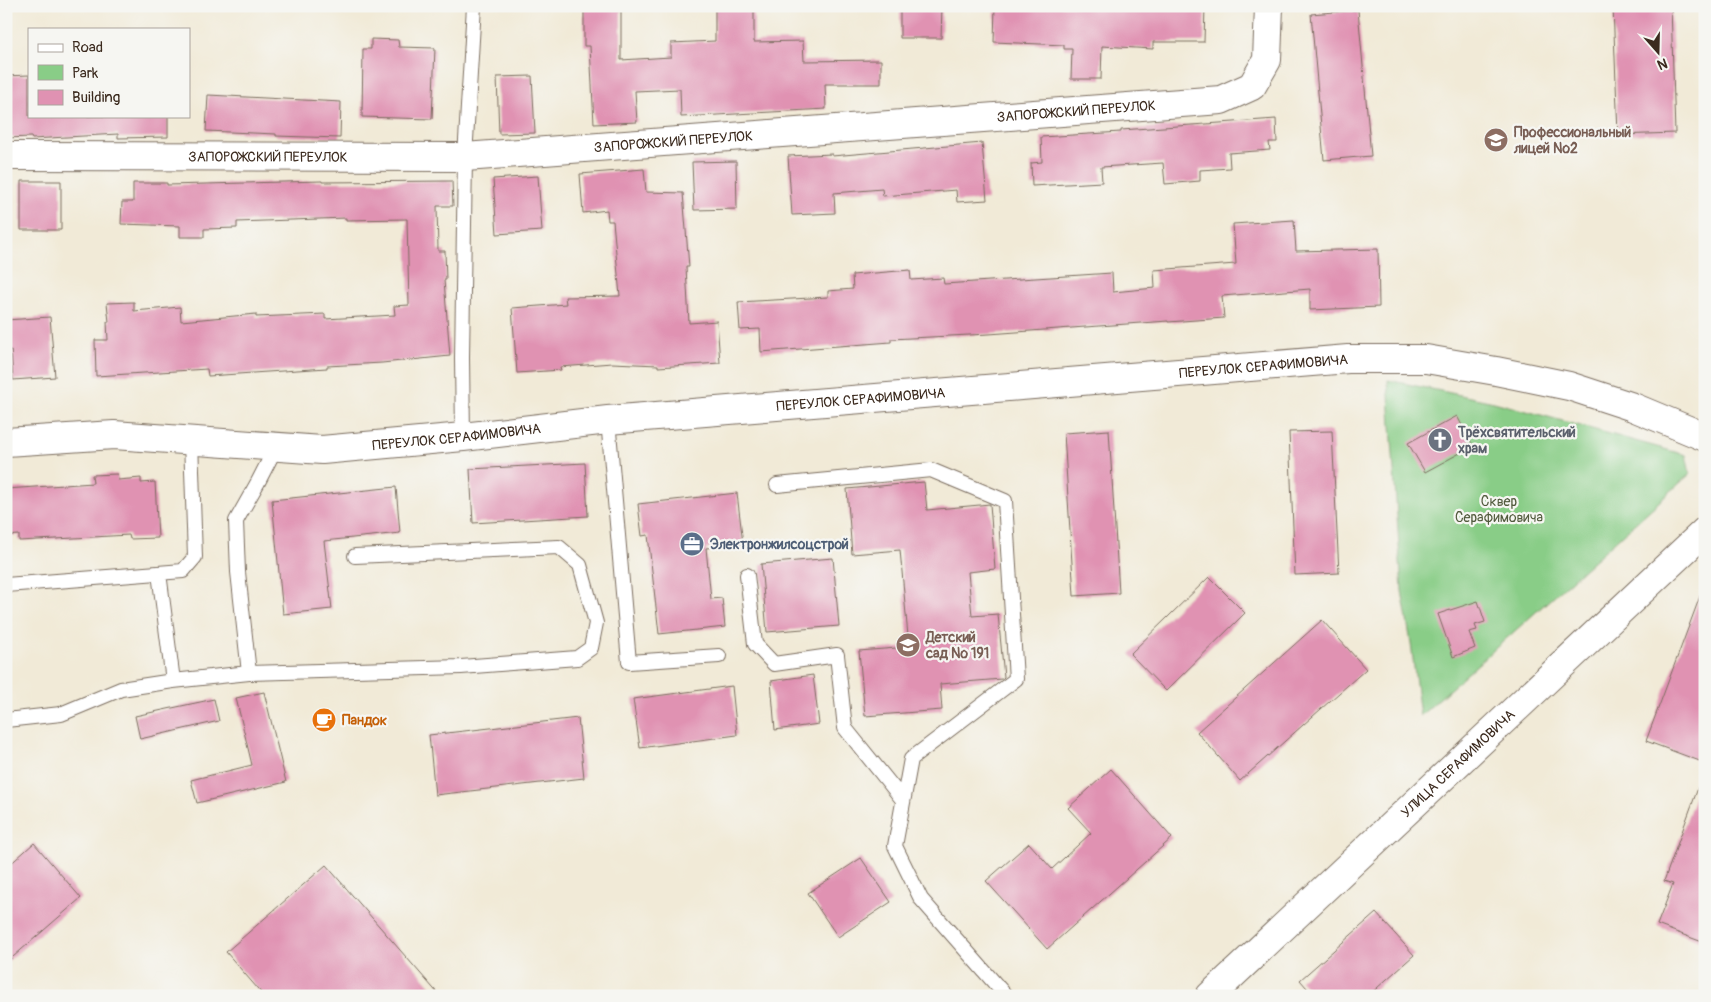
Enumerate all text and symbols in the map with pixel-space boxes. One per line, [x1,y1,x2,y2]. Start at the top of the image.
legend [28,28,190,118]
north arrow [1634,28,1684,78]
text: Road [72,38,103,57]
text: N [1655,54,1670,73]
text: Park [72,64,99,83]
text: Building [72,88,120,107]
street label: ЗАПОРОЖСКИЙ ПЕРЕУЛОК [996,96,1156,125]
place label: Профессиональный лицей №2 [1513,124,1632,157]
street label: ЗАПОРОЖСКИЙ ПЕРЕУЛОК [593,127,753,156]
school or university icon: Профессиональный лицей №2 [1483,127,1509,153]
street label: ЗАПОРОЖСКИЙ ПЕРЕУЛОК [188,148,348,165]
street label: ПЕРЕУЛОК СЕРАФИМОВИЧА [1178,351,1349,381]
street label: ПЕРЕУЛОК СЕРАФИМОВИЧА [776,384,946,415]
street label: ПЕРЕУЛОК СЕРАФИМОВИЧА [372,419,542,454]
place label: Трёхсвятительский храм [1457,424,1576,457]
church icon: Трёхсвятительский храм [1427,427,1453,453]
park label: Сквер Серафимовича [1455,493,1543,526]
office icon: Электронжилсоцстрой [679,531,705,557]
place label: Электронжилсоцстрой [710,536,849,553]
place label: Детский сад № 191 [925,629,989,662]
school or university icon: Детский сад № 191 [895,632,921,658]
street label: УЛИЦА СЕРАФИМОВИЧА [1397,706,1518,821]
cafe icon: Пандок [311,707,337,733]
place label: Пандок [342,712,387,729]

